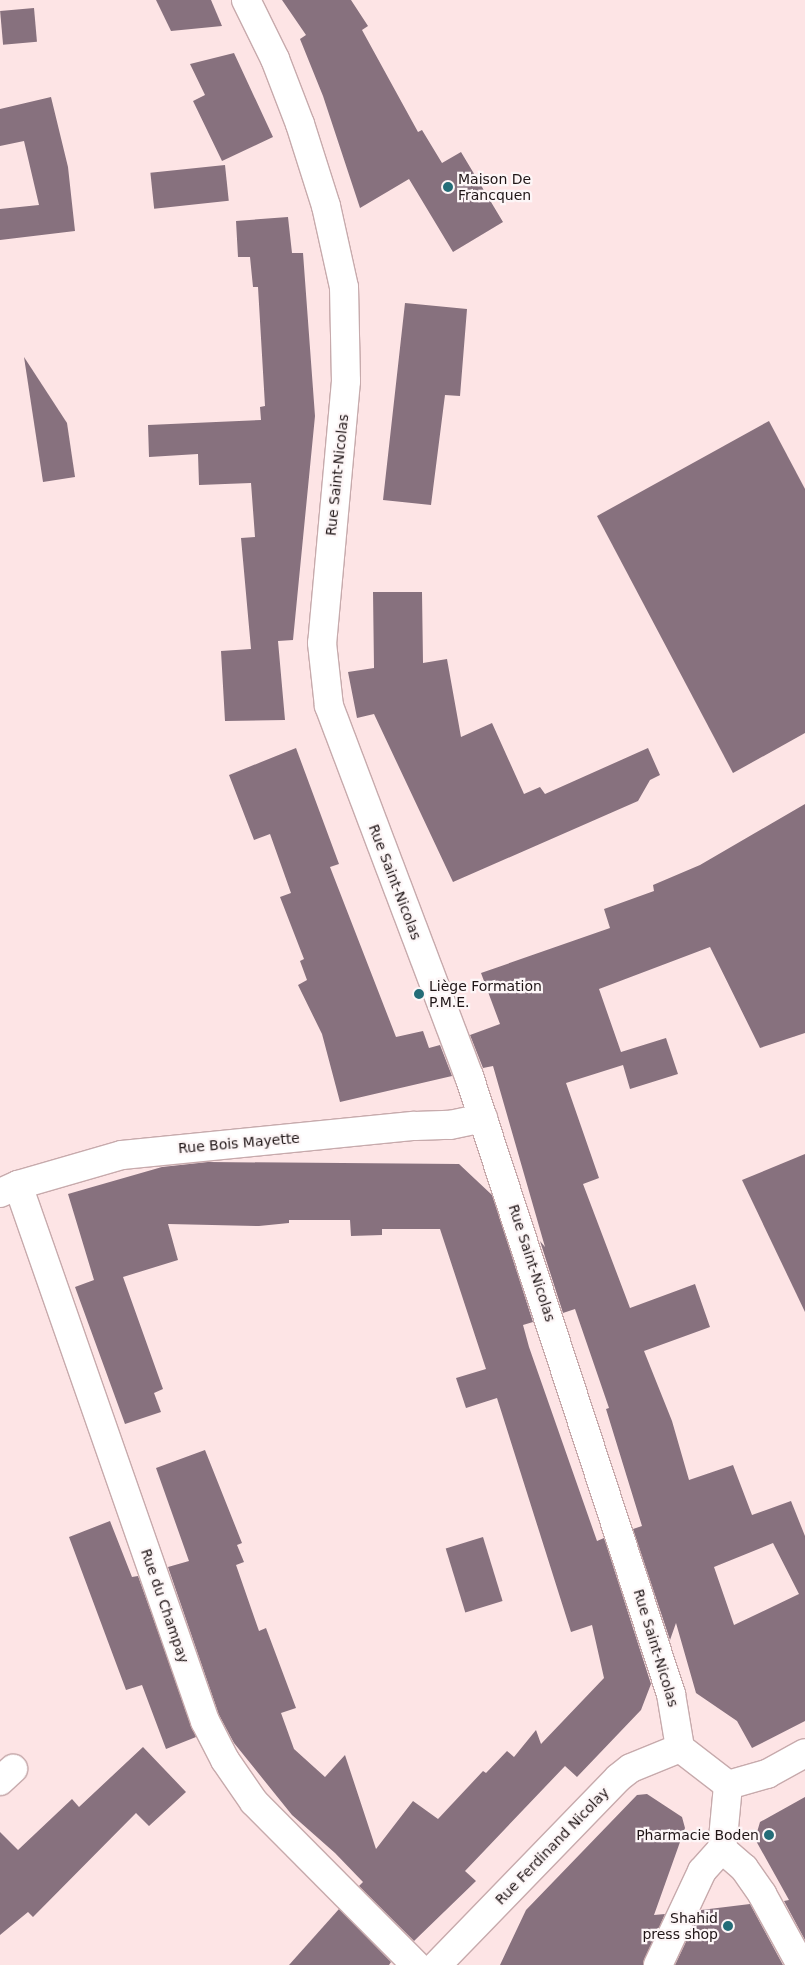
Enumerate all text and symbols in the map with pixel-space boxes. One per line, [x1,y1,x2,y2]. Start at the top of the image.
place label: Maison De Francquen [458,171,531,203]
marker: Maison De Francquen [442,181,454,193]
street label: Rue Saint-Nicolas [322,413,352,537]
street label: Rue Saint-Nicolas [365,822,425,942]
place label: Liège Formation P.M.E. [429,978,542,1010]
marker: Liège Formation P.M.E. [413,988,425,1000]
street label: Rue Bois Mayette [178,1129,300,1157]
street label: Rue Saint-Nicolas [505,1202,559,1324]
street label: Rue du Champay [138,1547,192,1665]
street label: Rue Saint-Nicolas [630,1587,682,1709]
street label: Rue Ferdinand Nicolay [492,1784,612,1908]
place label: Pharmacie Boden [636,1827,759,1843]
marker: Pharmacie Boden [763,1829,775,1841]
place label: Shahid press shop [642,1910,718,1942]
marker: Shahid press shop [722,1920,734,1932]

